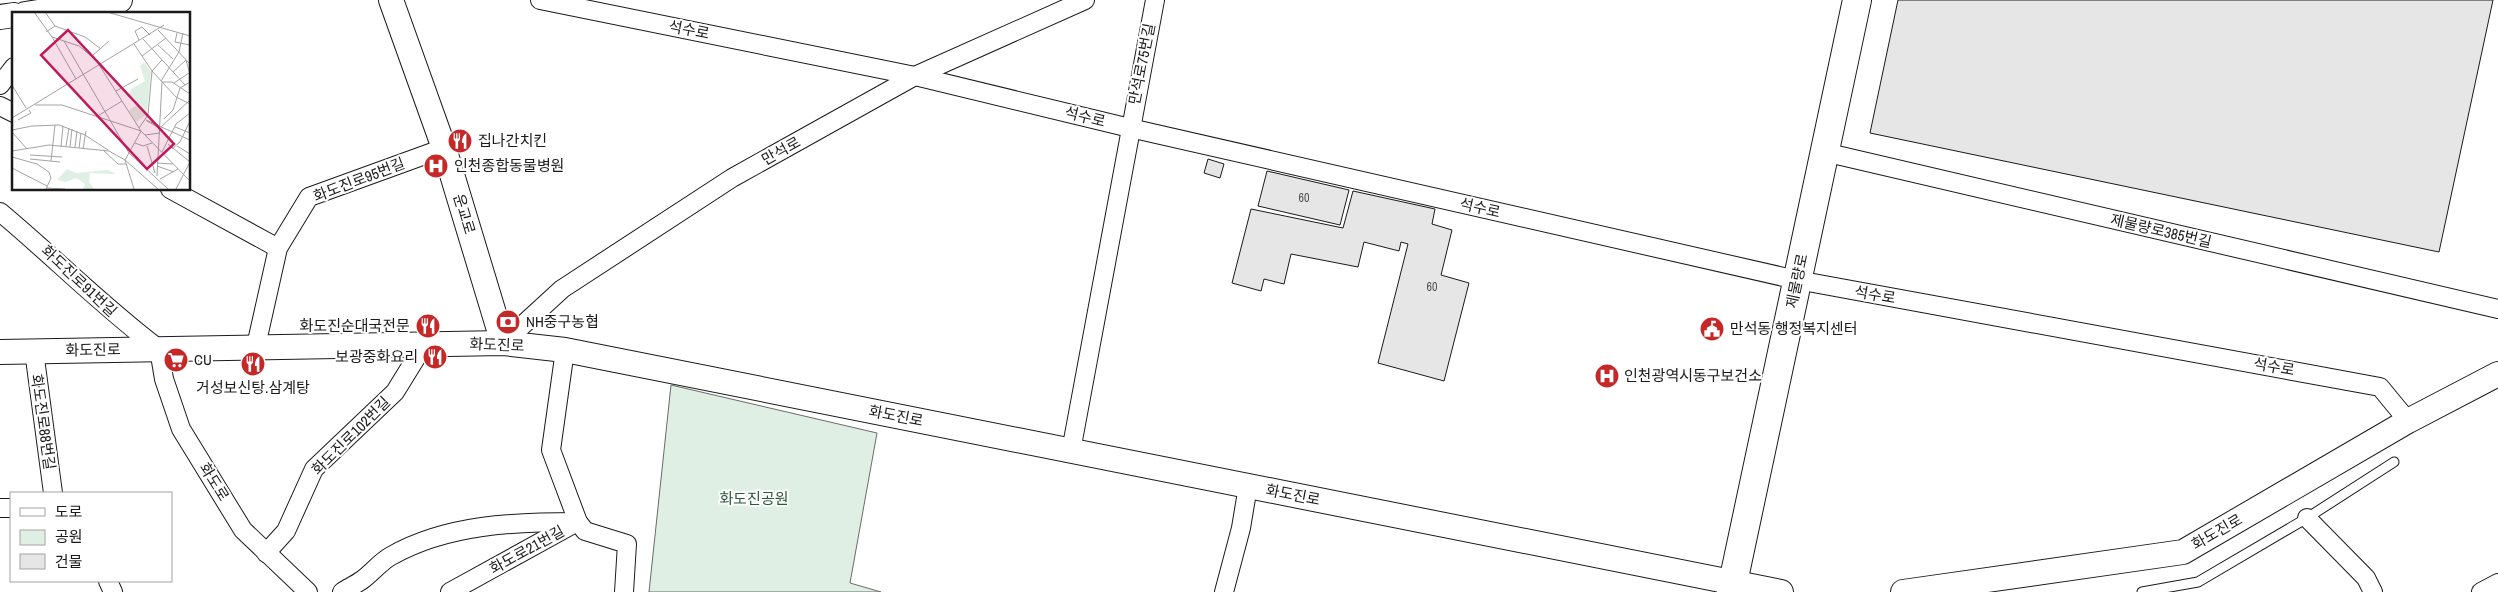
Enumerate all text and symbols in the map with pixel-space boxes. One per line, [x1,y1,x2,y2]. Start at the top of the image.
inset map [12,12,190,190]
street label: 석수로 [667,15,711,44]
street label: 만석로75번길 [1123,21,1160,106]
street label: 석수로 [1062,101,1108,132]
restaurant icon: 집나간치킨 [447,128,473,154]
place label: 집나간치킨 [478,130,547,151]
street label: 만석로 [758,131,804,170]
street label: 화도진로95번길 [310,152,408,207]
hospital icon: 인천종합동물병원 [423,153,449,179]
place label: 인천종합동물병원 [454,155,564,176]
house number: 60 [1299,190,1309,206]
street label: 운교로 [448,191,481,237]
street label: 석수로 [1458,193,1503,222]
street label: 제물량로385번길 [2108,209,2214,252]
street label: 화도진로91번길 [37,240,122,321]
street label: 제물량로 [1781,252,1813,310]
house number: 60 [1427,279,1437,295]
street label: 석수로 [1853,281,1897,308]
bank icon: NH중구농협 [495,309,521,335]
place label: NH중구농협 [526,311,599,332]
restaurant icon: 화도진순대국전문 [415,313,441,339]
place label: 화도진순대국전문 [300,315,410,336]
public building icon: 만석동 행정복지센터 [1699,316,1725,342]
place label: 만석동 행정복지센터 [1730,318,1858,339]
street label: 화도진로 [469,333,525,356]
street label: 화도진로 [65,339,121,360]
restaurant icon: 보광중화요리 [422,344,448,370]
place label: 보광중화요리 [335,346,418,367]
supermarket icon: CU [163,347,189,373]
place label: CU [194,349,212,370]
restaurant icon: 거성보신탕.삼계탕 [240,351,266,377]
street label: 석수로 [2252,353,2296,380]
hospital icon: 인천광역시동구보건소 [1594,363,1620,389]
place label: 인천광역시동구보건소 [1624,365,1762,386]
street label: 화도진로88번길 [26,373,61,471]
place label: 거성보신탕.삼계탕 [196,377,310,398]
street label: 화도진로102번길 [307,392,395,480]
street label: 화도진로 [867,400,925,431]
street label: 화도로 [195,459,234,505]
street label: 화도진로 [1264,479,1322,510]
park label: 화도진공원 [719,488,789,509]
legend [10,492,172,582]
text: 도로 [55,501,83,522]
street label: 화도진로 [2188,509,2246,554]
street label: 화도로21번길 [486,520,568,579]
text: 공원 [55,526,83,547]
text: 건물 [55,551,83,572]

